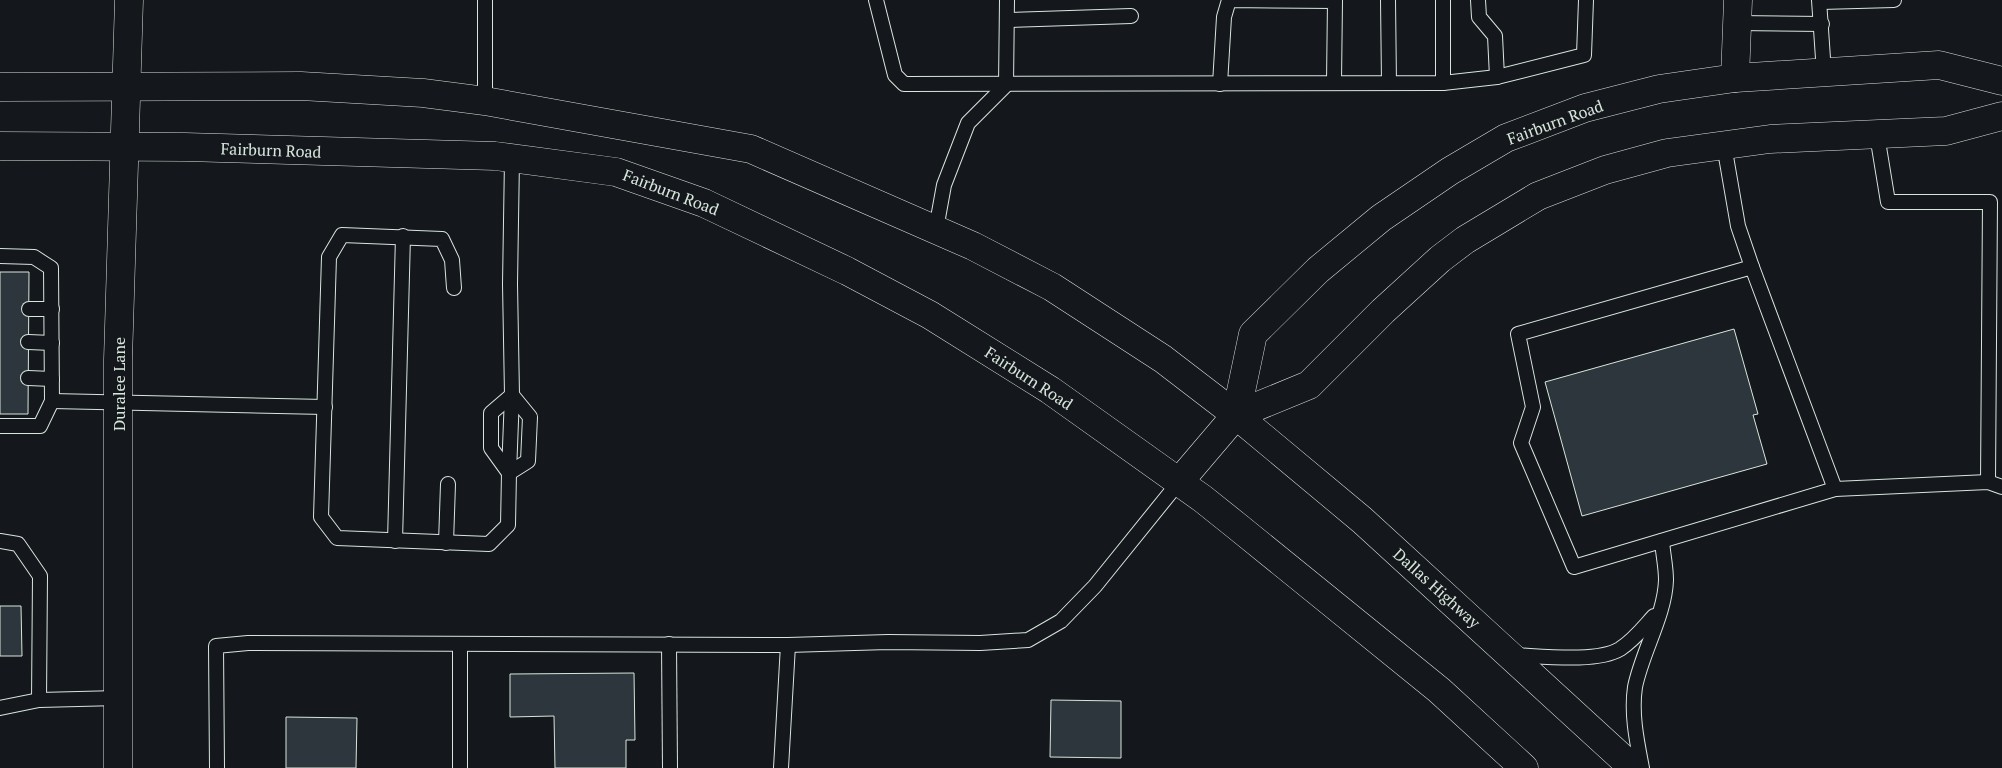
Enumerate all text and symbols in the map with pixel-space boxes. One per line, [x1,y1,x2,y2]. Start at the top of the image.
street label: Fairburn Road [1504,94,1606,150]
street label: Fairburn Road [220,137,322,163]
street label: Fairburn Road [620,164,722,220]
street label: Duralee Lane [108,337,130,431]
street label: Fairburn Road [981,341,1077,415]
street label: Dallas Highway [1389,543,1486,634]

